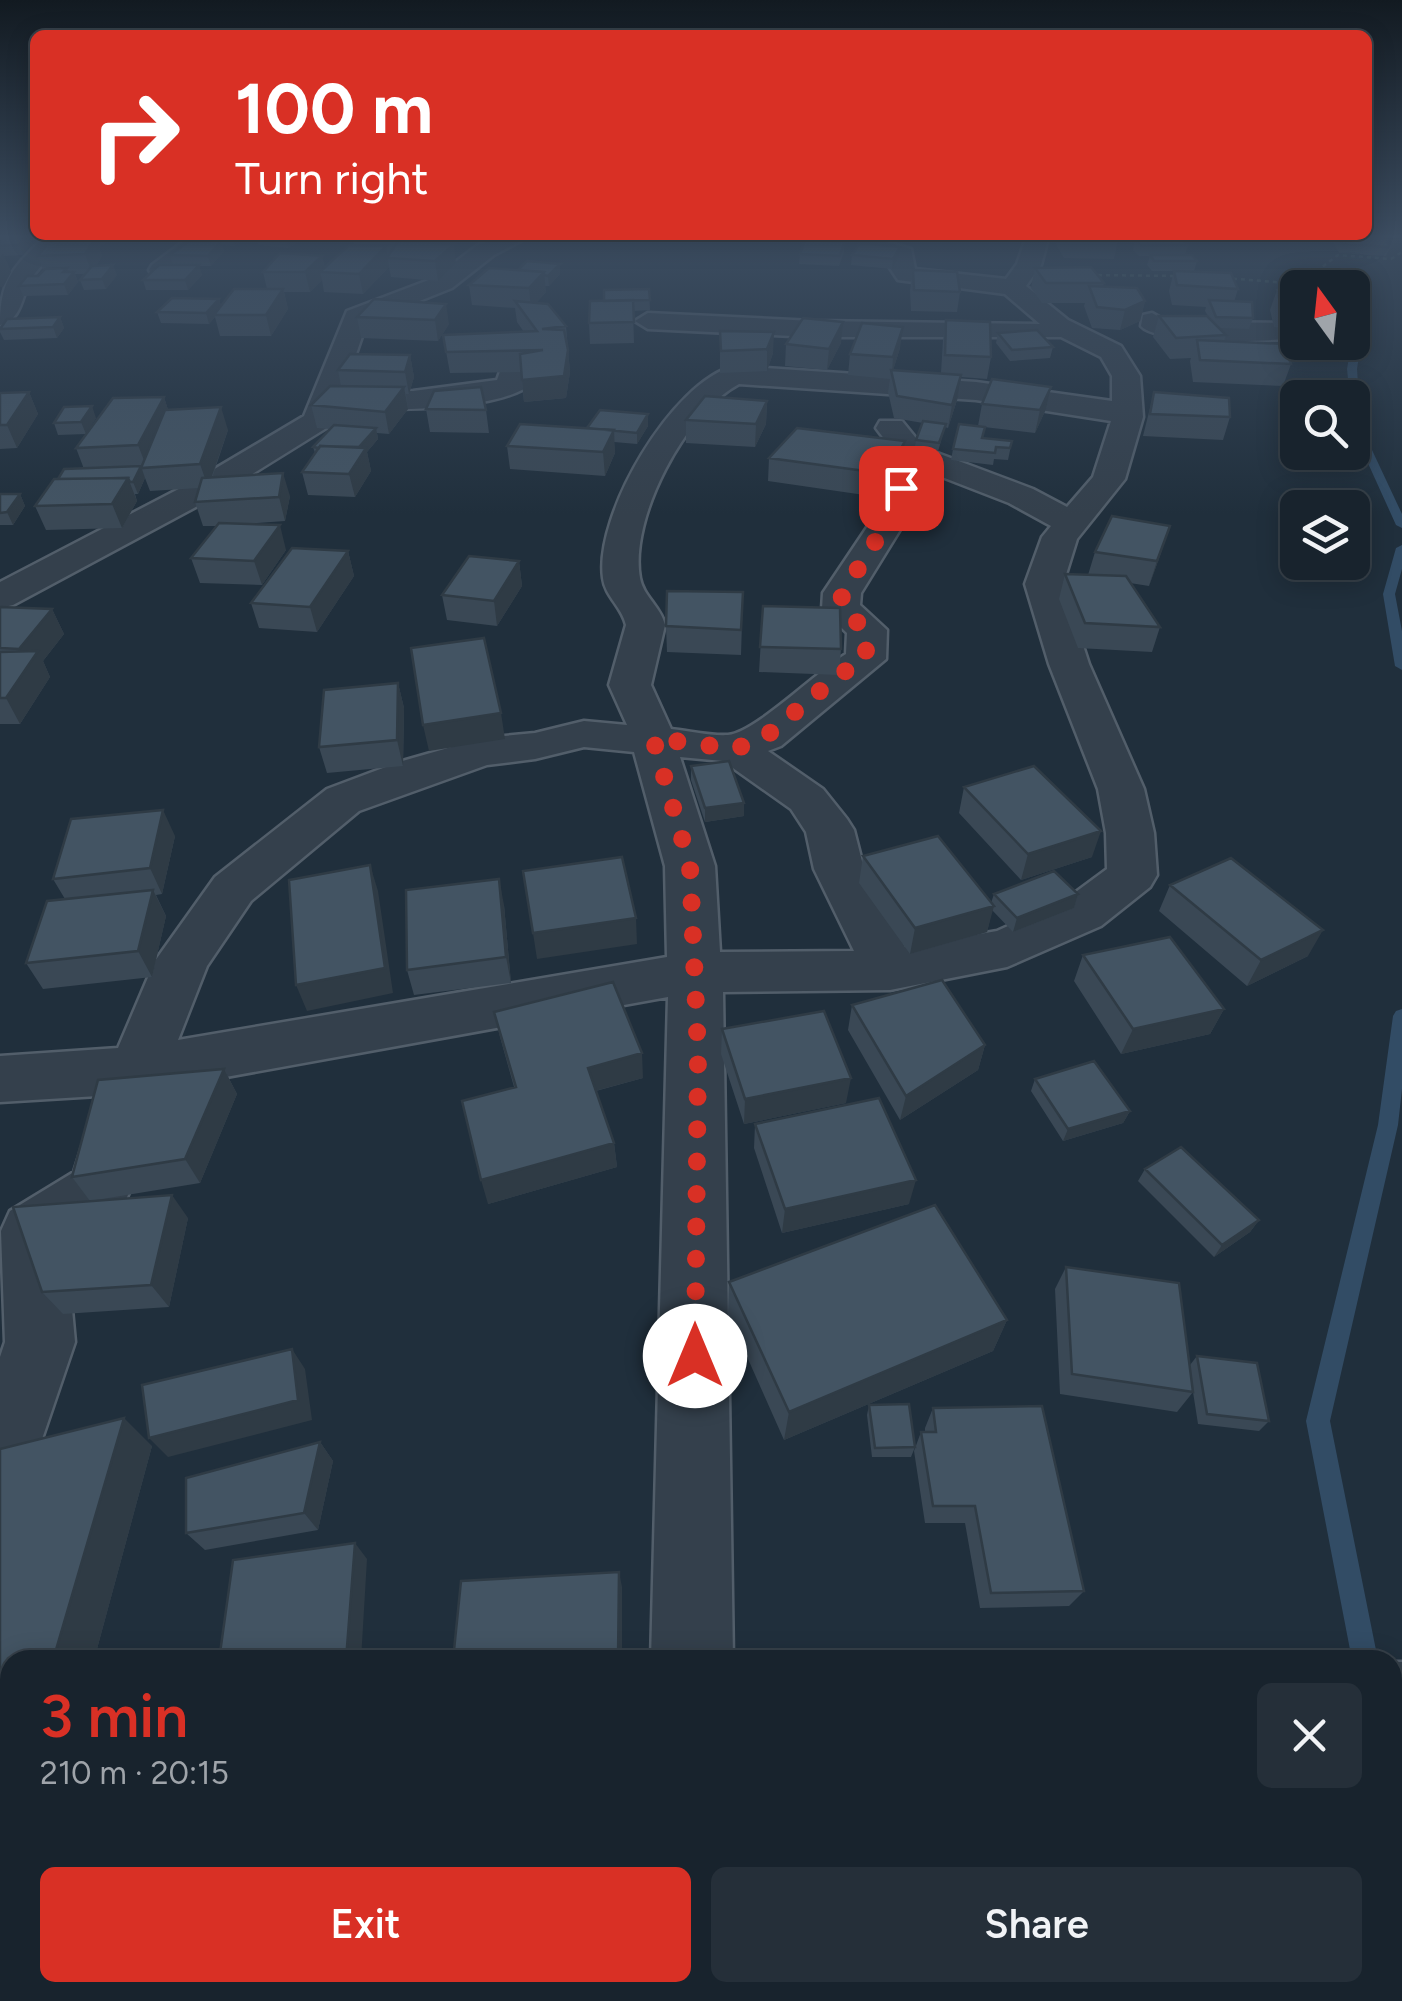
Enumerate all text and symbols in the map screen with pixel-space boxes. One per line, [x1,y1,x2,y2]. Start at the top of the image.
text: 100 m [235,66,433,151]
icon: right [70,70,200,200]
text: Turn right [235,151,428,205]
north arrow [1280,270,1370,360]
map controls [1280,270,1370,580]
button: search [1280,380,1370,470]
pin [859,446,944,531]
icon: arrive [874,461,929,516]
button: layers [1280,490,1370,580]
position arrow [643,1304,747,1408]
text: 3 min [40,1680,188,1752]
button: close [1257,1683,1362,1788]
text: 210 m · 20:15 [40,1754,229,1792]
button: Exit [40,1867,691,1982]
button: Share [711,1867,1362,1982]

